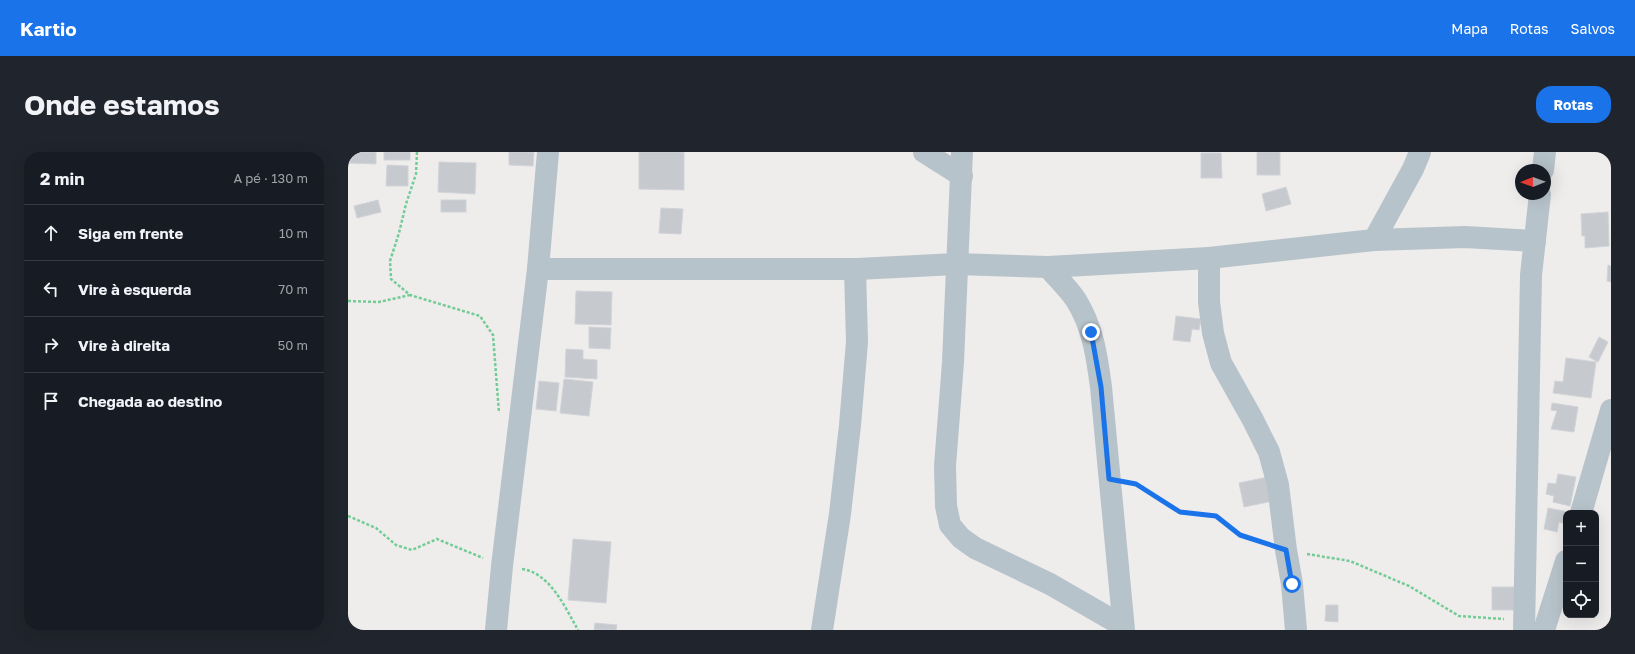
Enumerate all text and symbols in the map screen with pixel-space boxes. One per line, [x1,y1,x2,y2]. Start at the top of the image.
text: Kartio [20,17,77,40]
text: Mapa [1451,20,1488,37]
text: Rotas [1510,20,1549,37]
text: Salvos [1571,20,1615,37]
button: Rotas [1536,86,1611,123]
text: Onde estamos [24,88,220,121]
north arrow [1515,164,1551,200]
text: 2 min [40,168,84,189]
text: A pé · 130 m [233,170,308,186]
icon: ahead [40,222,62,244]
text: Siga em frente [78,224,183,242]
text: 10 m [279,225,308,241]
icon: left [40,278,62,300]
text: Vire à esquerda [78,280,191,298]
text: 70 m [278,281,308,297]
route end [1082,323,1100,341]
icon: right [40,334,62,356]
text: Vire à direita [78,336,170,354]
text: 50 m [278,337,308,353]
icon: arrive [40,390,62,412]
text: Chegada ao destino [78,392,222,410]
map controls [1563,510,1599,618]
button: + [1563,510,1599,546]
button: − [1563,546,1599,582]
route start [1283,575,1301,593]
button: locate [1563,582,1599,618]

